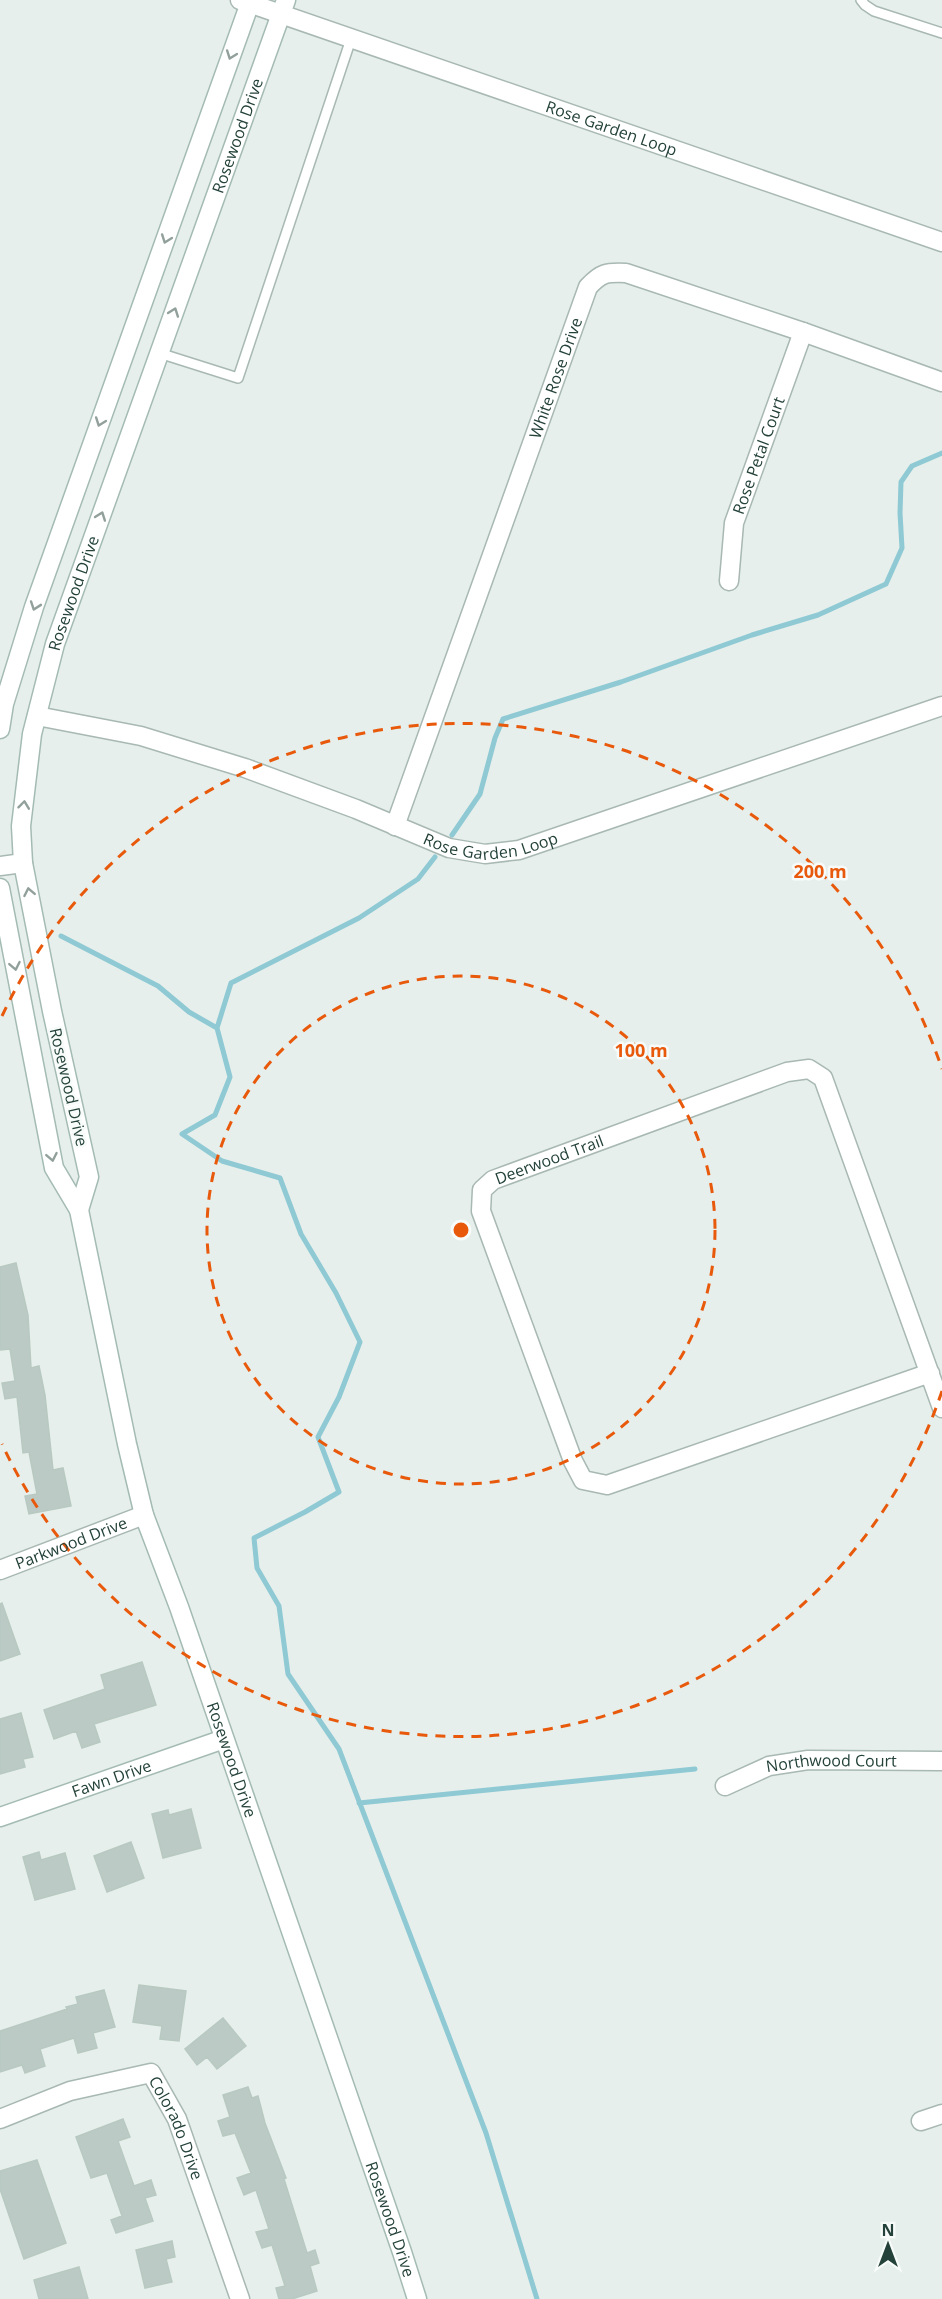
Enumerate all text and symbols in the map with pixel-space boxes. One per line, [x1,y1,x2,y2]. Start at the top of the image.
one-way arrow [226,49,239,60]
street label: Rosewood Drive [207,75,268,196]
street label: Rose Garden Loop [543,95,680,161]
one-way arrow [160,233,173,244]
one-way arrow [166,308,179,318]
street label: White Rose Drive [524,314,587,441]
street label: Rose Petal Court [727,393,790,517]
one-way arrow [95,417,108,427]
one-way arrow [94,511,107,522]
street label: Rosewood Drive [43,533,104,653]
one-way arrow [30,600,42,611]
one-way arrow [17,800,30,809]
street label: Rose Garden Loop [420,827,561,865]
text: 200 m [793,859,847,883]
one-way arrow [23,887,36,897]
one-way arrow [8,960,21,970]
street label: Rosewood Drive [45,1026,93,1148]
text: 100 m [614,1038,668,1062]
street label: Deerwood Trail [492,1129,607,1189]
one-way arrow [45,1152,58,1162]
centre of rings [451,1220,471,1240]
street label: Parkwood Drive [12,1512,130,1574]
street label: Rosewood Drive [202,1699,262,1821]
street label: Northwood Court [764,1749,897,1777]
street label: Fawn Drive [69,1754,154,1802]
street label: Colorado Drive [144,2072,208,2183]
street label: Rosewood Drive [360,2158,420,2280]
north arrow [858,2215,918,2275]
text: N [881,2219,895,2241]

